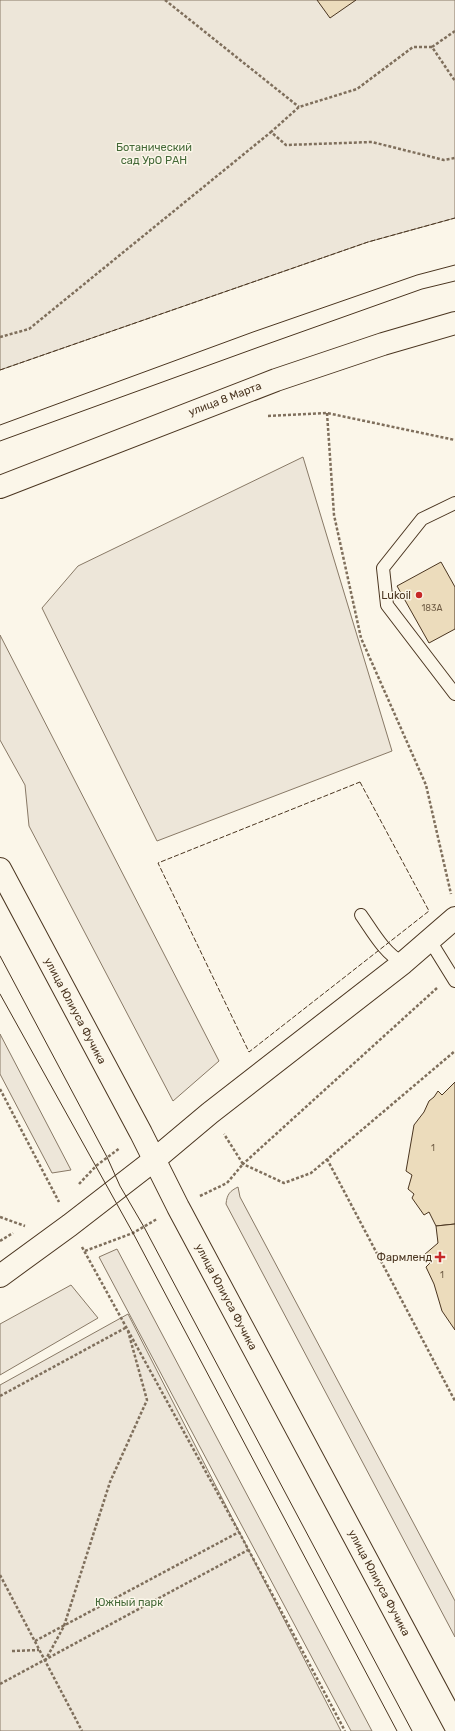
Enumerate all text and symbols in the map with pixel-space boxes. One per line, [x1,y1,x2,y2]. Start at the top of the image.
park label: Ботанический сад УрО РАН [116,141,192,167]
street label: улица 8 Марта [187,379,263,419]
place label: Lukoil [381,589,411,602]
marker: Lukoil [414,590,424,600]
house number: 183А [421,603,443,613]
street label: улица Юлиуса Фучика [41,956,109,1066]
house number: 1 [431,1143,435,1153]
street label: улица Юлиуса Фучика [192,1242,260,1352]
place label: Фармленд [377,1251,432,1264]
marker: Фармленд [435,1252,445,1262]
house number: 1 [440,1270,444,1280]
street label: улица Юлиуса Фучика [345,1528,413,1638]
park label: Южный парк [95,1596,163,1609]

